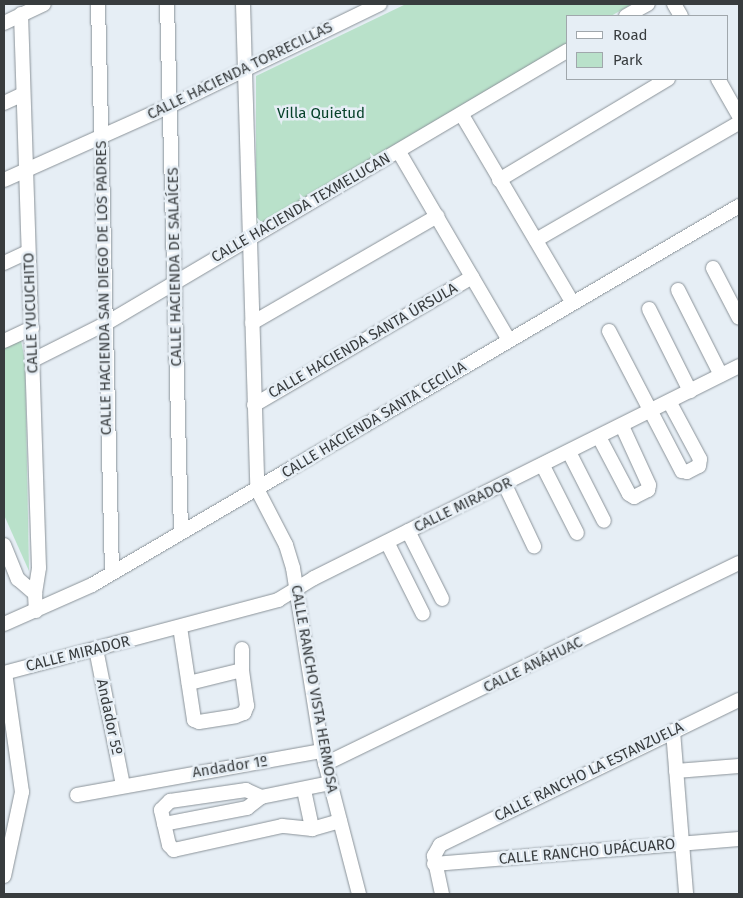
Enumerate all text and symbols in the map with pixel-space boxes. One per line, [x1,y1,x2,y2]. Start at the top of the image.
legend [566,15,728,80]
street label: CALLE HACIENDA TORRECILLAS [144,18,336,124]
text: Road [613,26,648,44]
text: Park [613,51,643,69]
park label: Villa Quietud [277,105,365,123]
street label: CALLE HACIENDA SAN DIEGO DE LOS PADRES [92,141,116,435]
street label: CALLE HACIENDA TEXMELUCAN [208,149,394,267]
street label: CALLE HACIENDA DE SALAÍCES [164,167,186,367]
street label: CALLE YUCUCHITO [20,252,42,374]
street label: CALLE HACIENDA SANTA ÚRSULA [265,279,461,403]
street label: CALLE HACIENDA SANTA CECILIA [279,358,469,482]
street label: CALLE MIRADOR [411,473,515,537]
street label: CALLE RANCHO VISTA HERMOSA [287,584,341,794]
street label: CALLE MIRADOR [24,632,132,676]
street label: CALLE ANÁHUAC [480,633,586,697]
street label: Andador 5º [92,677,126,757]
street label: CALLE RANCHO LA ESTANZUELA [492,718,686,826]
street label: Andador 1º [191,752,269,782]
street label: CALLE RANCHO UPÁCUARO [498,835,676,869]

